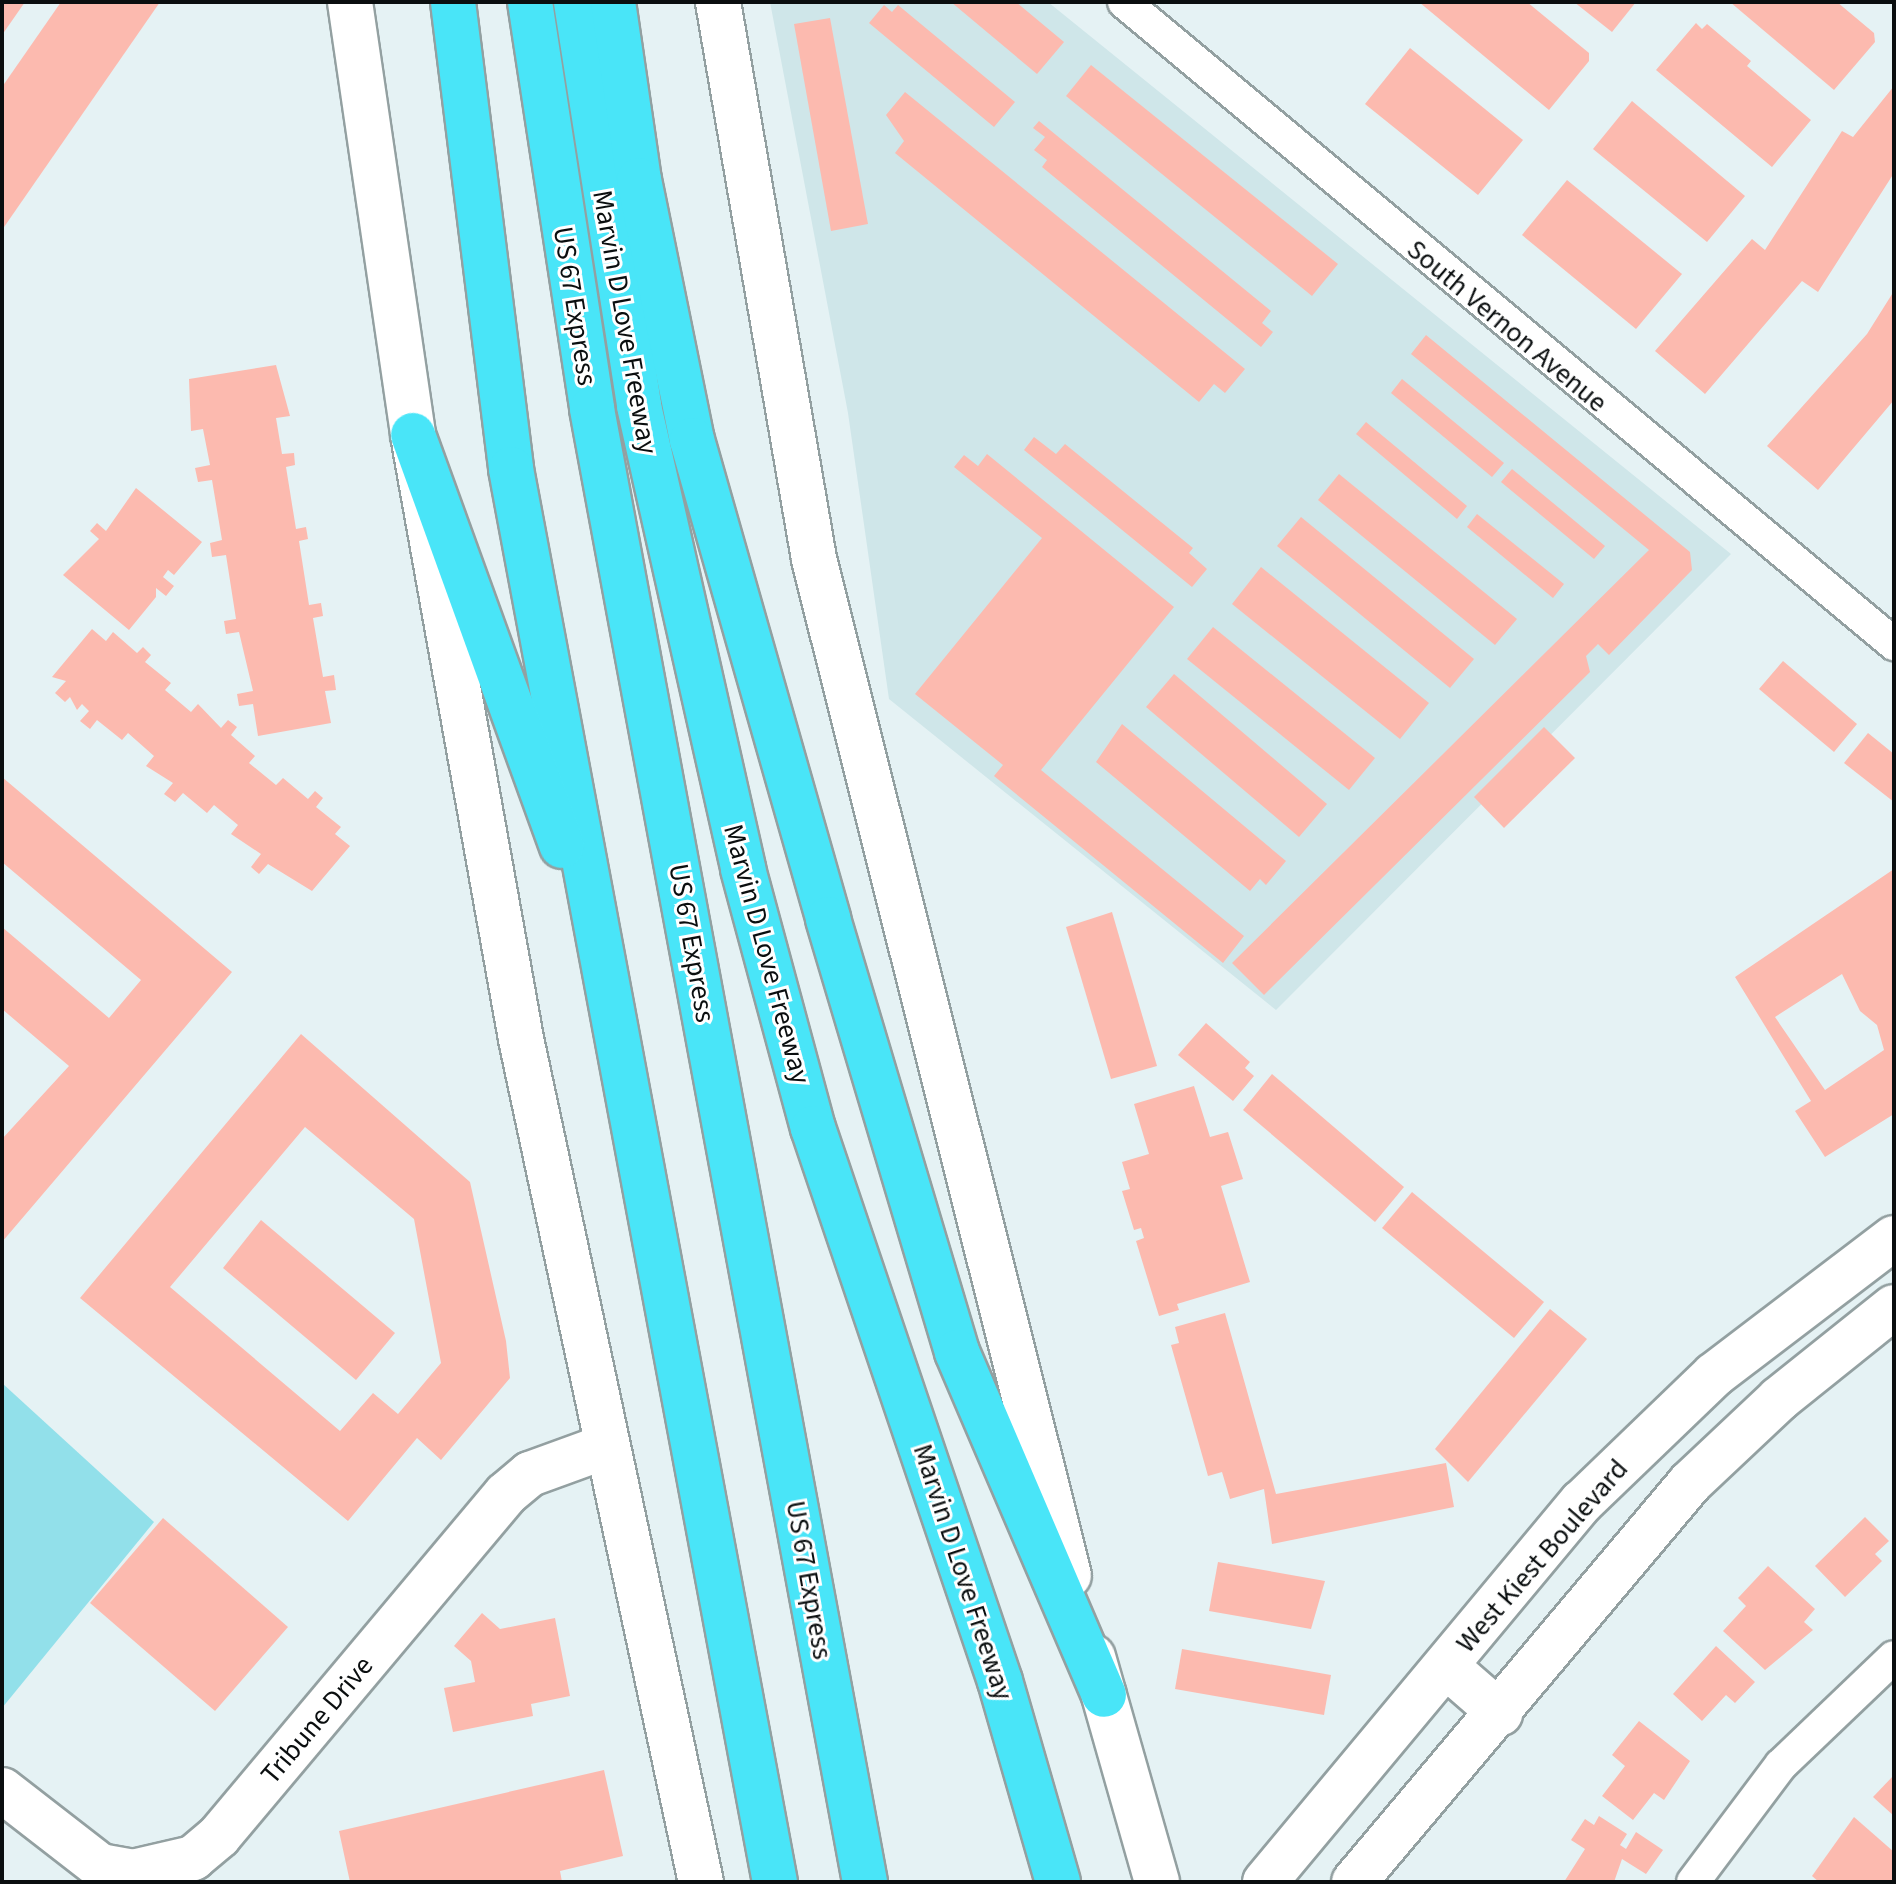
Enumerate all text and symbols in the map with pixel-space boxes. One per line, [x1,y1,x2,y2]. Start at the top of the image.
street label: Marvin D Love Freeway [585,188,665,456]
street label: US 67 Express [546,224,604,388]
street label: South Vernon Avenue [1400,232,1614,420]
street label: Marvin D Love Freeway [716,821,818,1087]
street label: US 67 Express [662,861,722,1025]
street label: Marvin D Love Freeway [906,1440,1020,1704]
street label: West Kiest Boulevard [1449,1453,1635,1659]
street label: US 67 Express [779,1498,839,1662]
street label: Tribune Drive [254,1649,380,1791]

